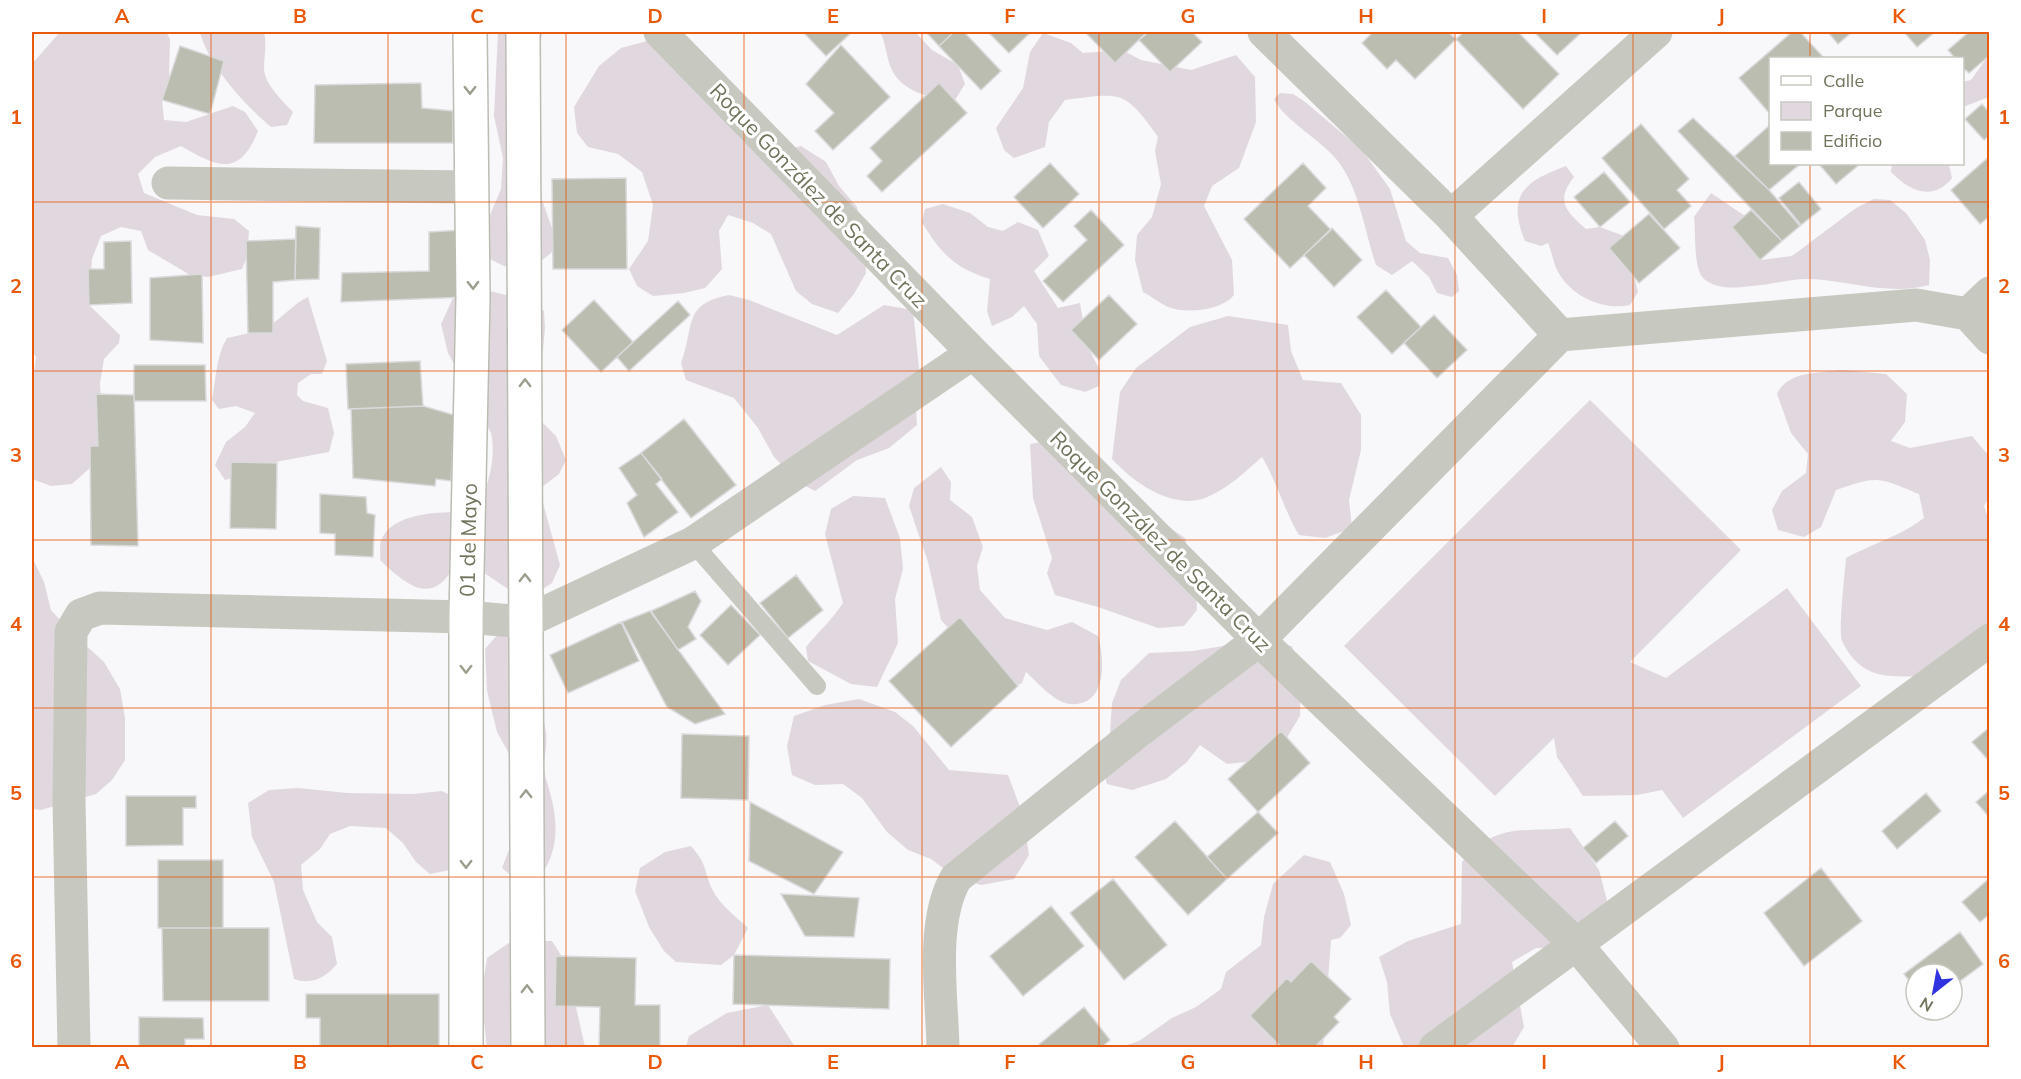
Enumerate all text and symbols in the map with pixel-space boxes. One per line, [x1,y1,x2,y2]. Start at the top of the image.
text: A [115,3,130,28]
text: B [293,3,307,28]
text: C [470,3,484,28]
text: D [647,3,663,28]
text: E [827,3,839,28]
text: F [1004,3,1016,28]
text: G [1181,3,1195,28]
text: H [1358,3,1374,28]
text: I [1541,3,1547,28]
text: J [1717,3,1725,28]
text: K [1892,3,1906,28]
legend [1769,57,1964,165]
text: Calle [1823,69,1864,92]
street label: Roque González de Santa Cruz [705,77,933,313]
one-way arrow [464,85,476,94]
text: Parque [1823,99,1882,122]
text: 1 [10,104,22,129]
text: 1 [1998,104,2010,129]
text: Edificio [1823,129,1882,152]
text: 2 [10,273,22,298]
text: 2 [1998,273,2010,298]
one-way arrow [466,280,479,289]
one-way arrow [519,379,531,388]
street label: Roque González de Santa Cruz [1045,425,1277,657]
text: 3 [10,442,22,467]
text: 3 [1998,442,2010,467]
street label: 01 de Mayo [453,483,482,597]
one-way arrow [519,574,531,583]
text: 4 [10,611,22,636]
text: 4 [1998,611,2010,636]
one-way arrow [460,664,472,673]
text: 5 [10,780,22,805]
text: 5 [1998,780,2010,805]
one-way arrow [520,790,532,799]
one-way arrow [460,859,472,868]
text: 6 [10,948,22,973]
text: 6 [1998,948,2010,973]
north arrow [1904,962,1964,1022]
one-way arrow [521,985,533,994]
text: N [1916,993,1937,1017]
text: A [115,1049,130,1074]
text: B [293,1049,307,1074]
text: C [470,1049,484,1074]
text: D [647,1049,663,1074]
text: E [827,1049,839,1074]
text: F [1004,1049,1016,1074]
text: G [1181,1049,1195,1074]
text: H [1358,1049,1374,1074]
text: I [1541,1049,1547,1074]
text: J [1717,1049,1725,1074]
text: K [1892,1049,1906,1074]

